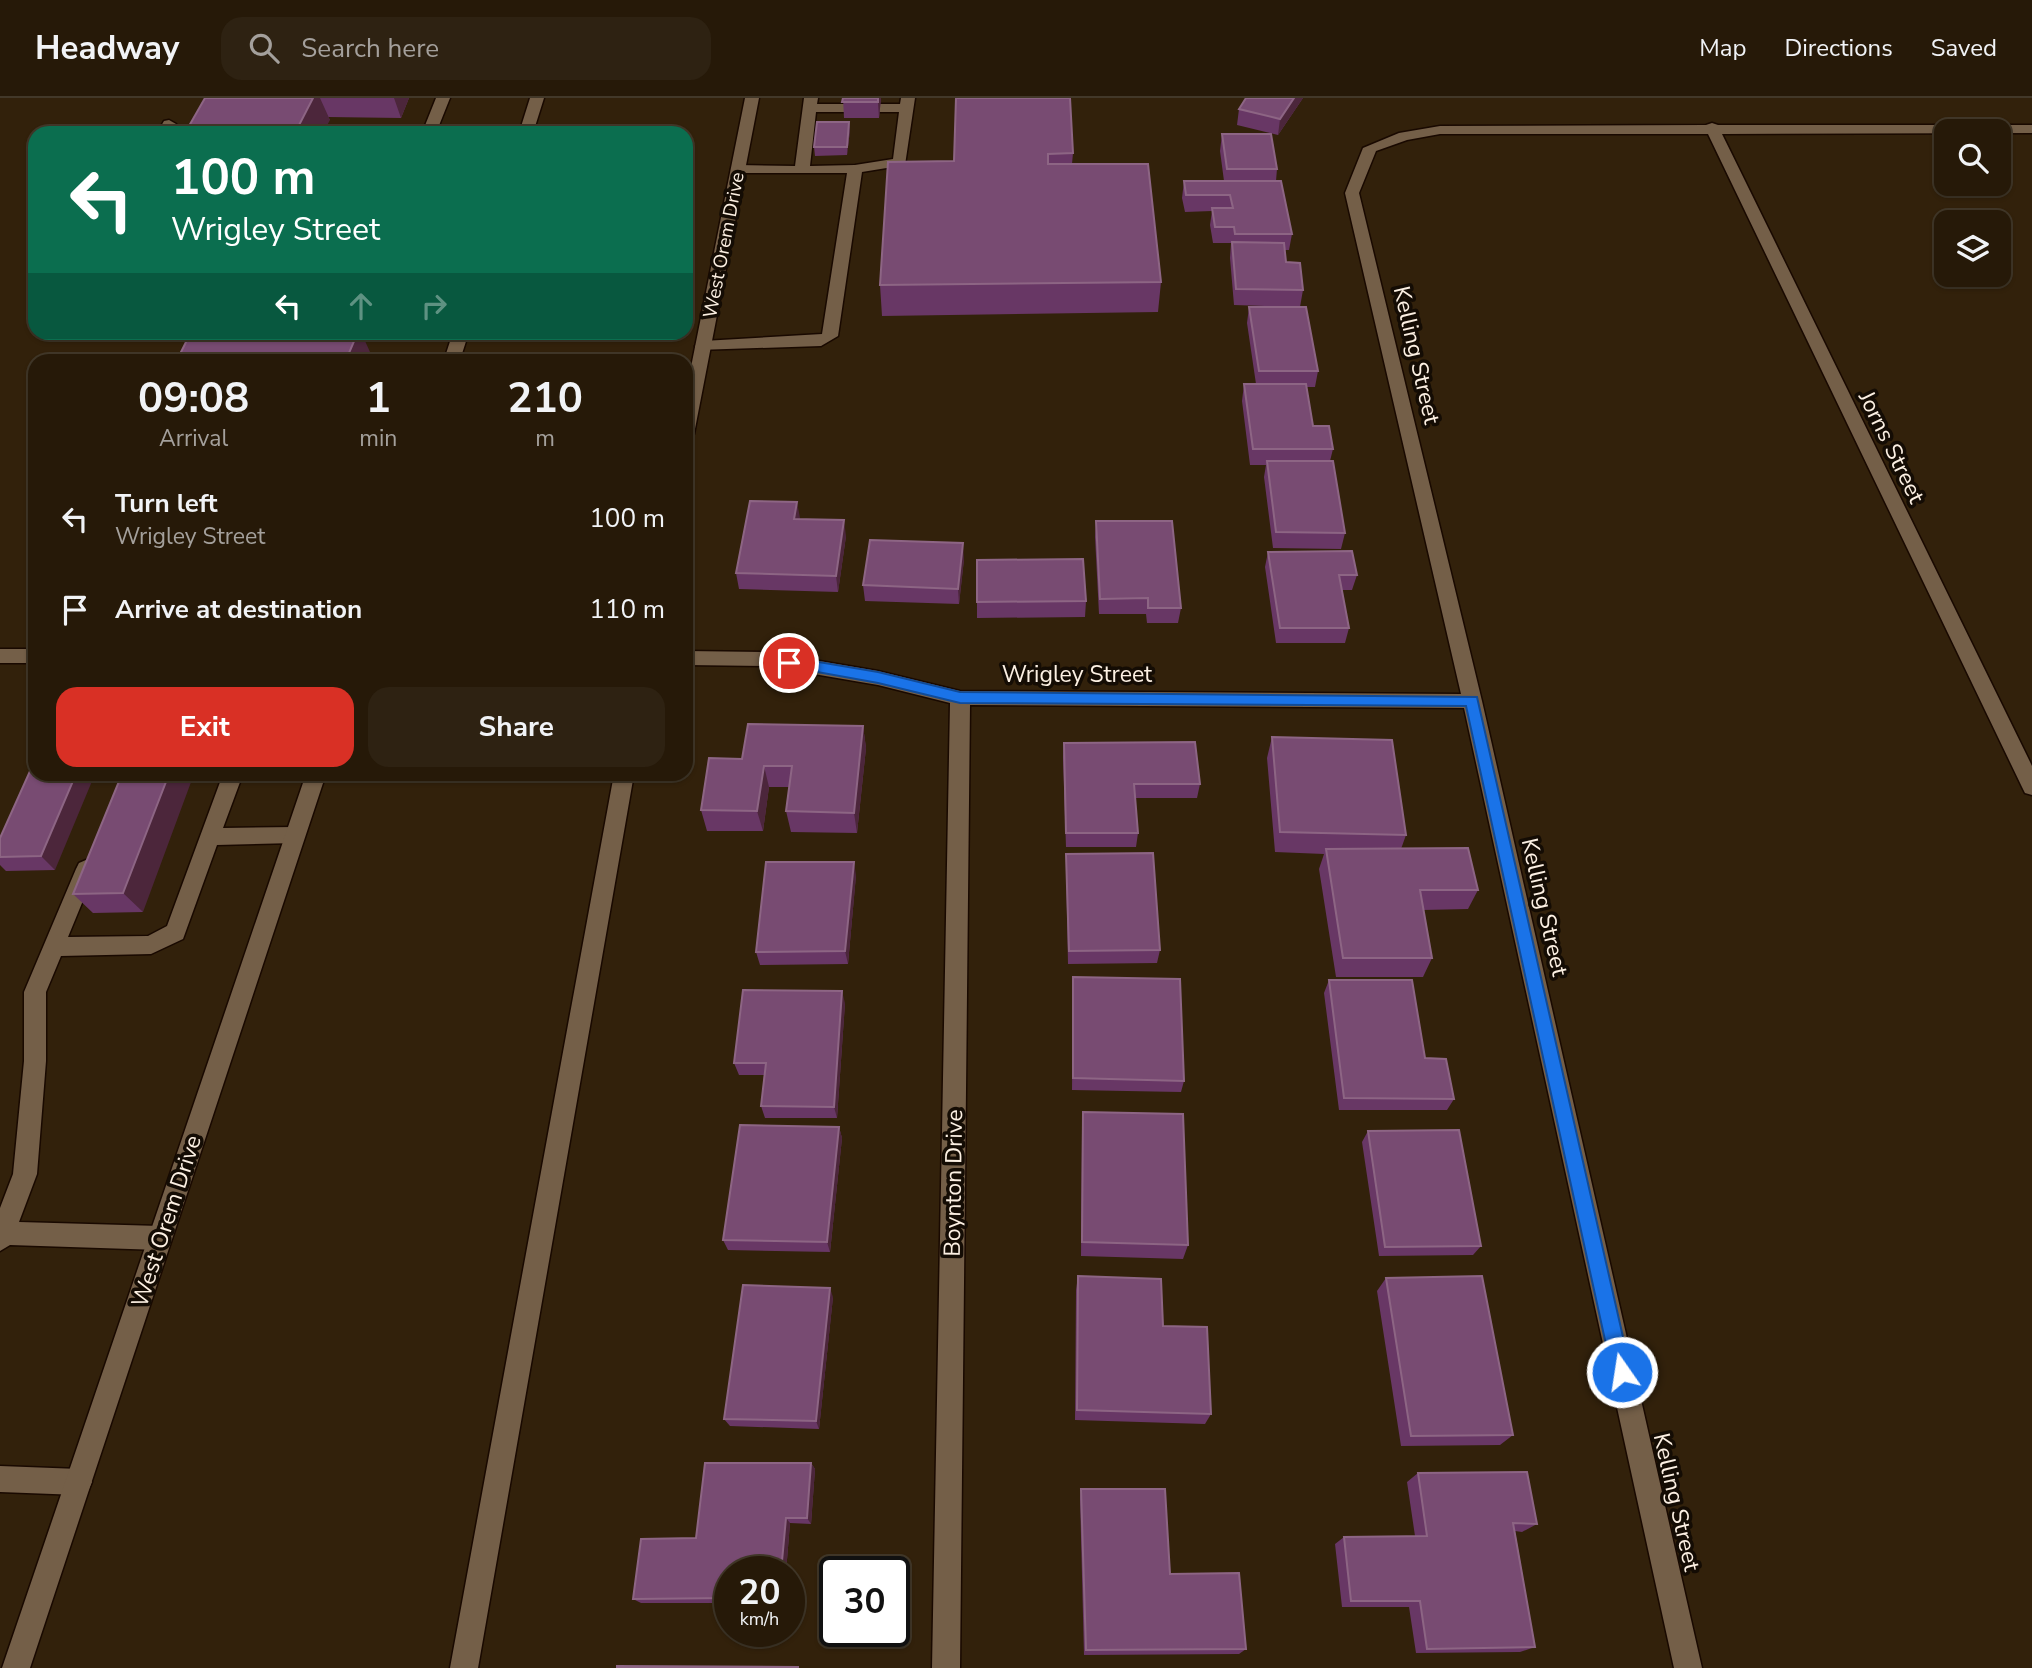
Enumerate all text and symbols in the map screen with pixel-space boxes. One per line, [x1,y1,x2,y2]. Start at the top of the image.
search box [221,17,711,80]
text: Headway [35,26,179,71]
icon: search [245,29,283,67]
text: Search here [301,31,439,66]
text: Map [1699,32,1746,64]
text: Directions [1784,32,1893,64]
text: Saved [1931,32,1997,64]
map controls [1934,119,2011,287]
button: search [1934,119,2011,196]
text: 100 m [171,144,315,211]
icon: left [56,154,147,245]
street label: West Orem Drive [697,170,751,320]
text: Wrigley Street [171,208,380,251]
button: layers [1934,210,2011,287]
street label: Kelling Street [1386,283,1448,428]
icon: left [269,287,307,325]
icon: ahead [342,287,380,325]
icon: right [415,287,453,325]
text: 09:08 [138,370,249,427]
text: 1 [366,370,391,427]
text: 210 [507,370,583,427]
street label: Jorns Street [1851,385,1932,509]
text: Arrival [159,423,228,454]
text: min [359,423,397,454]
text: m [535,423,555,454]
text: Turn left [115,486,218,521]
icon: left [56,500,94,538]
text: 100 m [589,501,665,536]
text: Wrigley Street [115,521,265,552]
icon: arrive [56,591,94,629]
text: Arrive at destination [115,592,362,627]
text: 110 m [589,592,665,627]
pin [759,633,819,693]
icon: arrive [770,644,808,682]
street label: Wrigley Street [1002,659,1153,690]
button: Exit [56,687,354,767]
button: Share [368,687,665,767]
street label: Kelling Street [1514,835,1576,980]
street label: Boynton Drive [937,1109,970,1257]
street label: West Orem Drive [124,1131,209,1311]
position arrow [1585,1335,1659,1409]
street label: Kelling Street [1646,1430,1708,1575]
speed limit sign: 30 [819,1556,910,1647]
text: 20 [738,1569,781,1616]
text: km/h [740,1607,779,1631]

